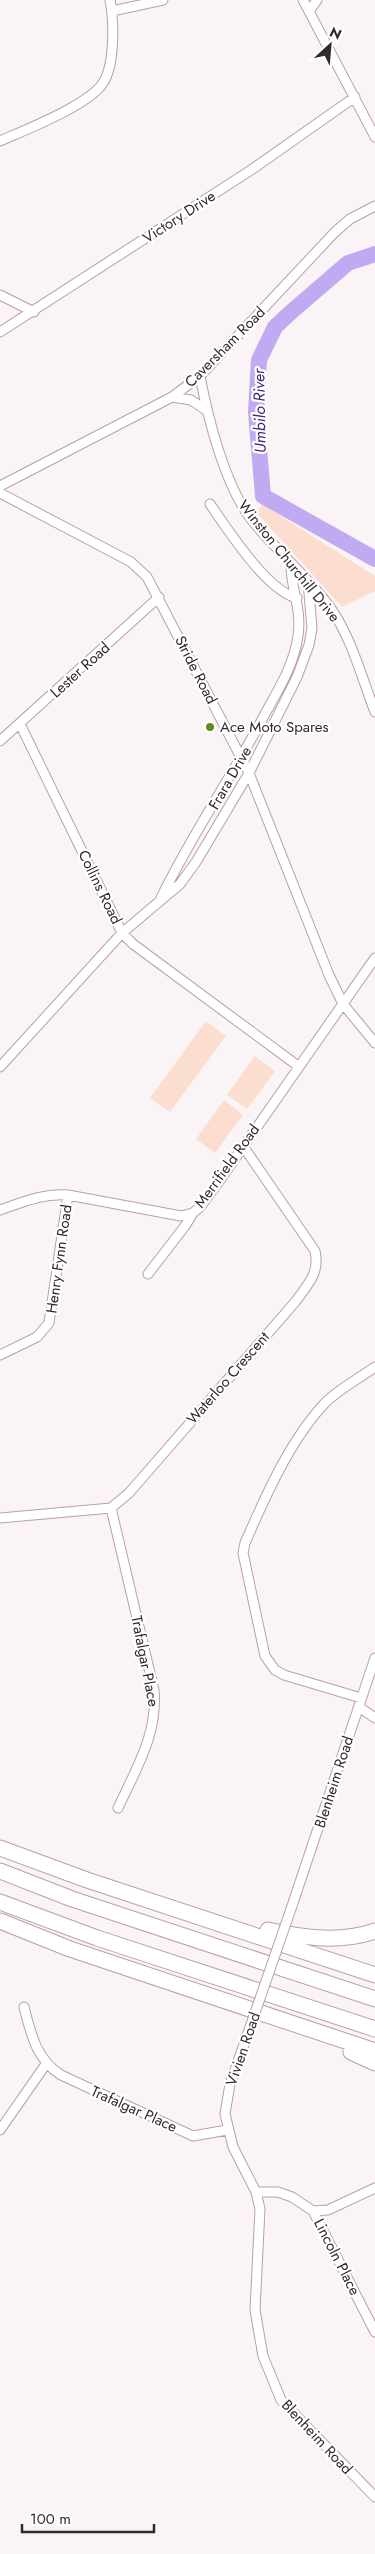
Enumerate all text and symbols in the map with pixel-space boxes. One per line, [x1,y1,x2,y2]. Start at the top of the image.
north arrow [305,20,355,70]
text: N [326,22,345,45]
street label: Victory Drive [138,185,220,249]
street label: Caversham Road [180,302,270,392]
water label: Umbilo River [247,367,272,453]
street label: Winston Churchill Drive [233,495,345,627]
street label: Stride Road [169,632,223,708]
street label: Lester Road [45,637,115,703]
place label: Ace Moto Spares [220,716,329,738]
marker: Ace Moto Spares [204,721,216,733]
street label: Frara Drive [203,742,257,814]
street label: Collins Road [73,846,127,928]
street label: Merrifield Road [189,1120,265,1212]
street label: Henry Fynn Road [40,1203,78,1315]
street label: Waterloo Crescent [181,1326,275,1429]
street label: Trafalgar Place [125,1614,165,1709]
street label: Blenheim Road [309,1733,359,1831]
street label: Vivien Road [220,2009,266,2089]
street label: Trafalgar Place [87,2080,181,2138]
street label: Lincoln Place [308,2215,366,2299]
street label: Blenheim Road [276,2395,358,2479]
scale bar [22,2502,155,2534]
text: 100 m [30,2508,71,2530]

